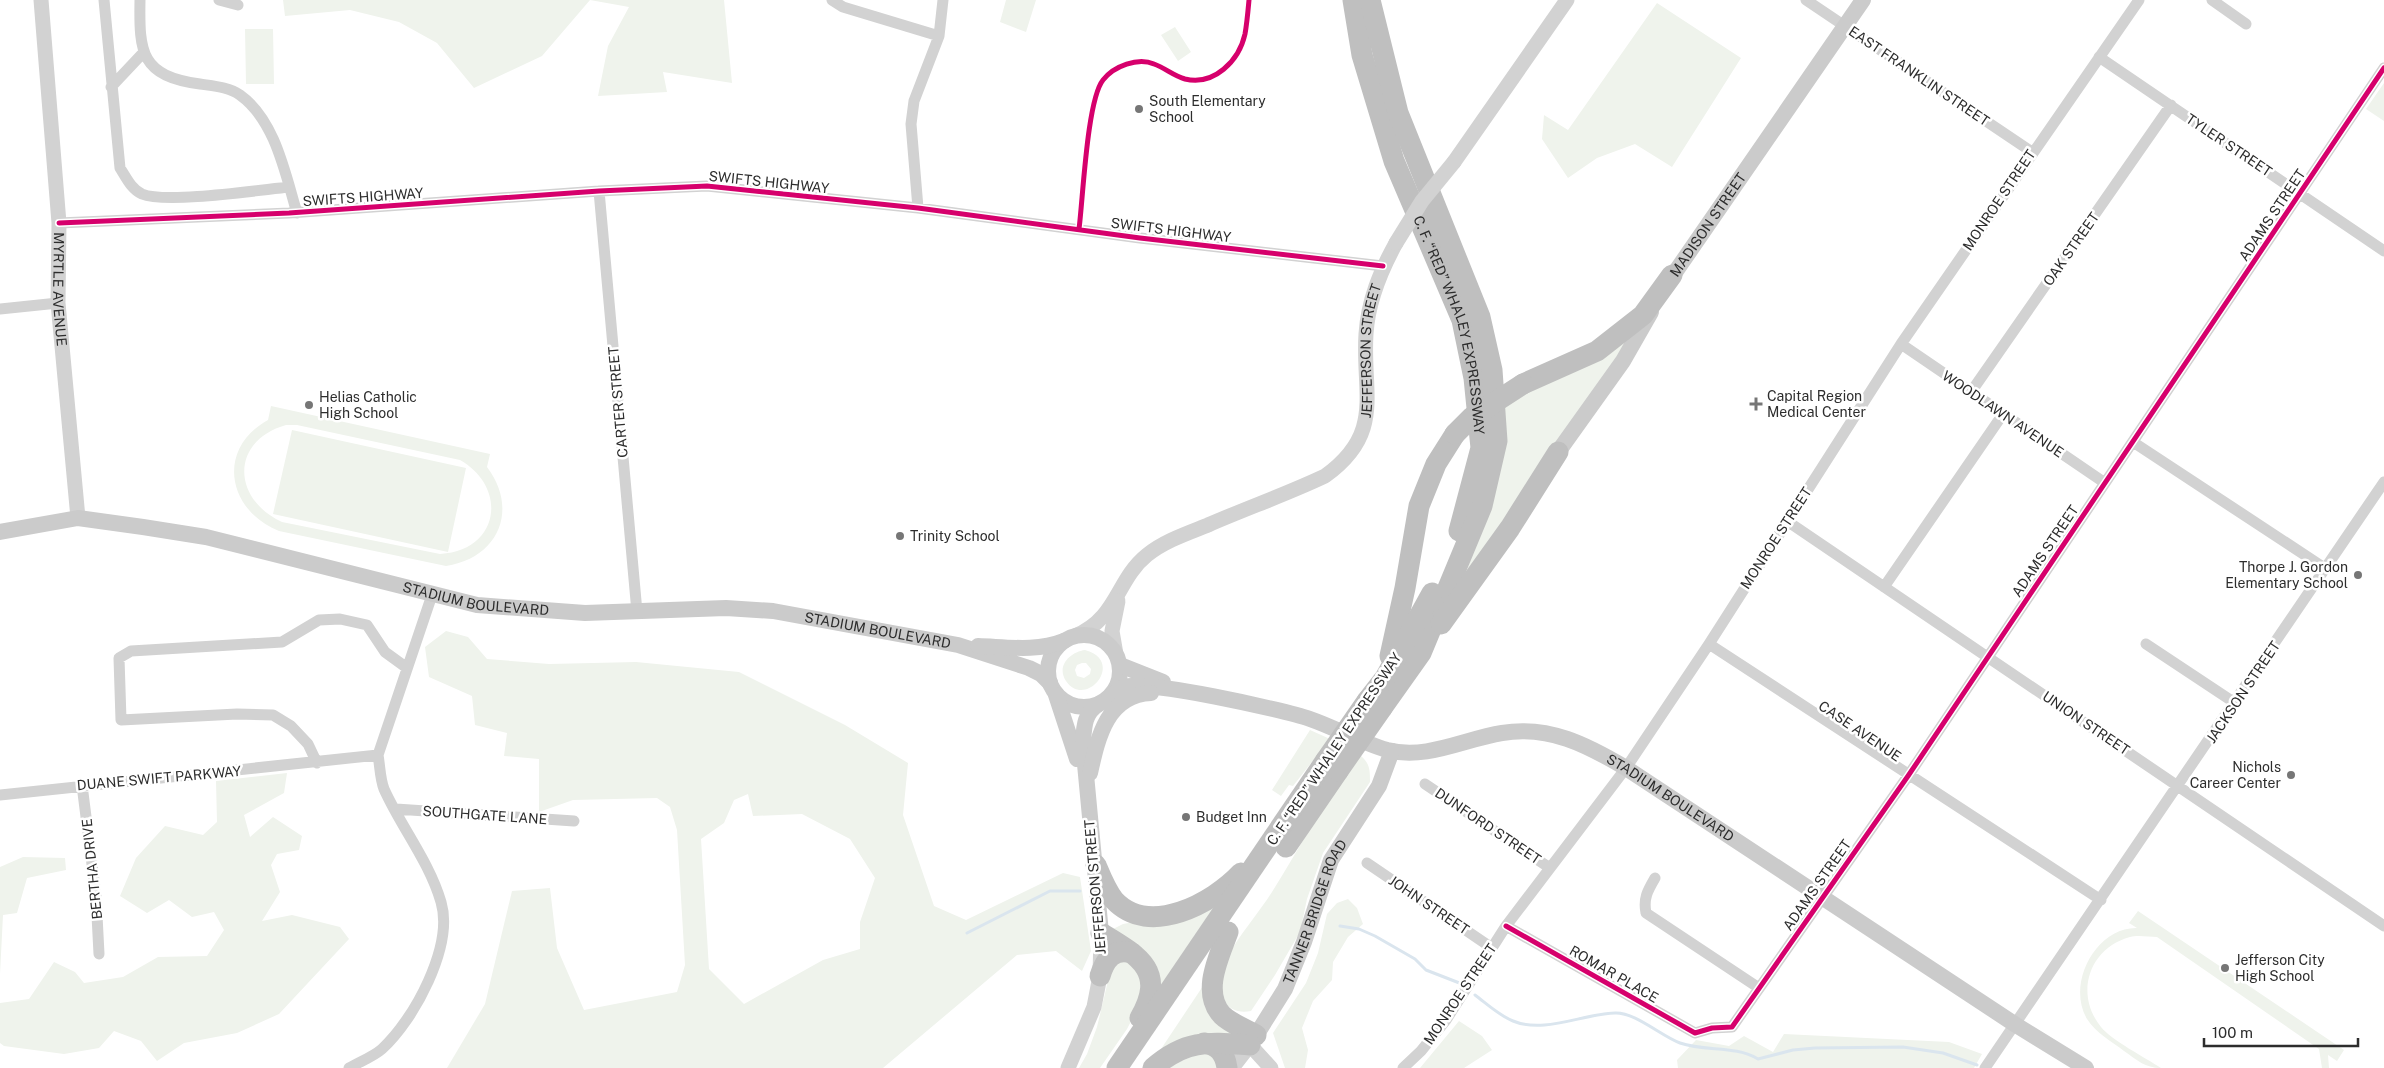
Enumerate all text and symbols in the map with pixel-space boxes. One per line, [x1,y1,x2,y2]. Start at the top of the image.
street label: EAST FRANKLIN STREET [1846,23,1992,129]
place label: South Elementary School [1149,93,1266,125]
marker: South Elementary School [1133,103,1145,115]
street label: TYLER STREET [2183,110,2275,180]
street label: MONROE STREET [1959,147,2039,253]
street label: ADAMS STREET [2235,166,2309,264]
street label: SWIFTS HIGHWAY [708,168,831,196]
street label: MADISON STREET [1667,170,1749,280]
street label: SWIFTS HIGHWAY [302,185,424,209]
street label: OAK STREET [2040,209,2102,289]
street label: C. F. “RED” WHALEY EXPRESSWAY [1410,213,1488,436]
street label: SWIFTS HIGHWAY [1110,215,1233,245]
street label: MYRTLE AVENUE [50,232,70,347]
street label: JEFFERSON STREET [1357,281,1384,419]
street label: CARTER STREET [605,346,631,458]
street label: WOODLAWN AVENUE [1939,367,2067,461]
place label: Capital Region Medical Center [1767,388,1866,420]
place label: Helias Catholic High School [319,389,417,421]
marker: Capital Region Medical Center [1749,397,1763,411]
marker: Helias Catholic High School [303,399,315,411]
street label: MONROE STREET [1737,484,1815,592]
street label: ADAMS STREET [2008,502,2082,600]
place label: Trinity School [910,528,1000,544]
marker: Trinity School [894,530,906,542]
place label: Thorpe J. Gordon Elementary School [2225,559,2348,591]
marker: Thorpe J. Gordon Elementary School [2352,569,2364,581]
street label: STADIUM BOULEVARD [401,579,550,618]
street label: STADIUM BOULEVARD [803,609,952,652]
street label: JACKSON STREET [2203,638,2283,746]
street label: C. F. “RED” WHALEY EXPRESSWAY [1263,649,1405,848]
street label: UNION STREET [2039,688,2133,758]
street label: CASE AVENUE [1816,697,1904,765]
street label: STADIUM BOULEVARD [1604,751,1737,845]
place label: Nichols Career Center [2190,759,2281,791]
street label: DUANE SWIFT PARKWAY [76,763,242,793]
marker: Nichols Career Center [2285,769,2297,781]
street label: DUNFORD STREET [1432,785,1544,867]
street label: SOUTHGATE LANE [422,803,548,827]
place label: Budget Inn [1196,809,1267,825]
marker: Budget Inn [1180,811,1192,823]
street label: BERTHA DRIVE [79,818,105,920]
street label: JEFFERSON STREET [1081,819,1109,955]
street label: ADAMS STREET [1780,836,1854,934]
street label: TANNER BRIDGE ROAD [1280,837,1350,986]
street label: JOHN STREET [1386,872,1472,938]
street label: MONROE STREET [1420,941,1500,1047]
street label: ROMAR PLACE [1567,942,1661,1006]
place label: Jefferson City High School [2235,952,2325,984]
marker: Jefferson City High School [2219,962,2231,974]
scale bar [2204,1016,2358,1048]
text: 100 m [2212,1024,2253,1041]

